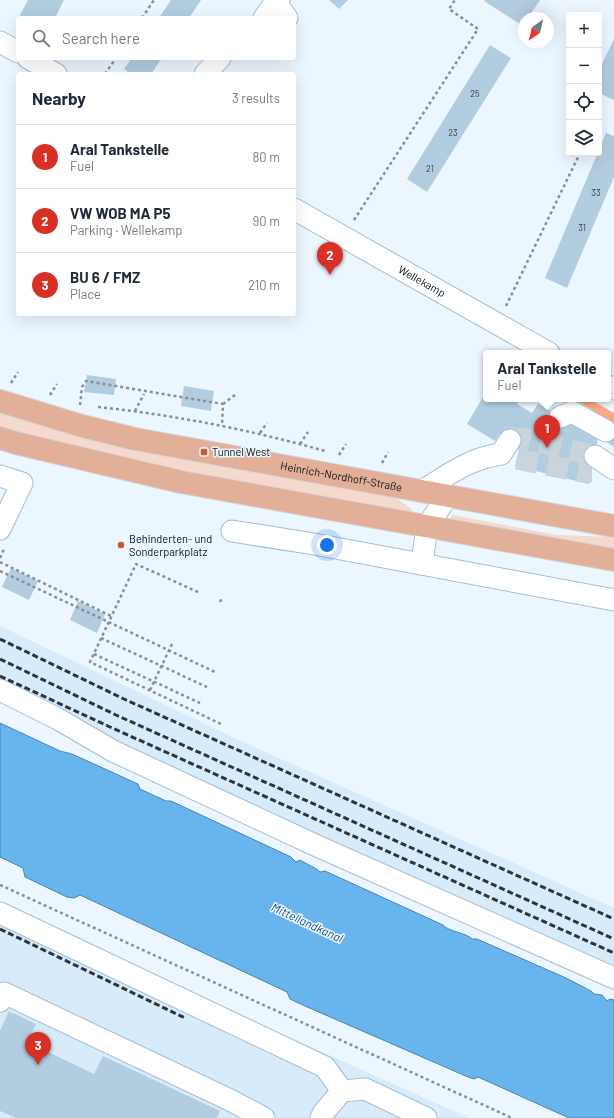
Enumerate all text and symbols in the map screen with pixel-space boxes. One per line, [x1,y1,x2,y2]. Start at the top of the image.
north arrow [518,12,554,48]
map controls [566,12,602,156]
button: + [566,12,602,48]
search box [16,16,296,60]
icon: search [30,27,52,49]
text: Search here [62,29,140,47]
button: − [566,48,602,84]
button: locate [566,84,602,120]
text: Nearby [32,88,86,108]
house number: 25 [470,88,480,99]
text: 3 results [232,90,280,106]
button: layers [566,120,602,156]
house number: 23 [448,127,458,138]
text: Aral Tankstelle [70,140,169,158]
text: 1 [43,149,47,165]
text: 80 m [253,149,280,165]
text: Fuel [70,158,94,174]
house number: 21 [426,163,434,174]
house number: 33 [591,187,601,198]
text: VW WOB MA P5 [70,204,171,222]
text: 2 [41,213,49,229]
text: 90 m [253,213,280,229]
text: Parking · Wellekamp [70,222,182,238]
house number: 31 [578,222,586,233]
pin: 2 [317,242,343,275]
street label: Wellekamp [396,262,448,299]
text: BU 6 / FMZ [70,268,140,286]
text: 3 [41,277,49,293]
text: 210 m [248,277,280,293]
text: Place [70,286,101,302]
popup [483,350,611,402]
text: Aral Tankstelle [497,359,597,377]
text: Fuel [497,377,521,393]
pin: 1 [534,415,560,448]
place label: Tunnel West [212,445,270,458]
marker: Tunnel West [199,447,209,457]
street label: Heinrich-Nordhoff-Straße [279,459,403,493]
place label: Behinderten- und Sonderparkplatz [129,532,212,558]
your location [317,535,337,555]
marker: Behinderten- und Sonderparkplatz [116,540,126,550]
water label: Mittellandkanal [269,899,346,945]
pin: 3 [25,1032,51,1065]

